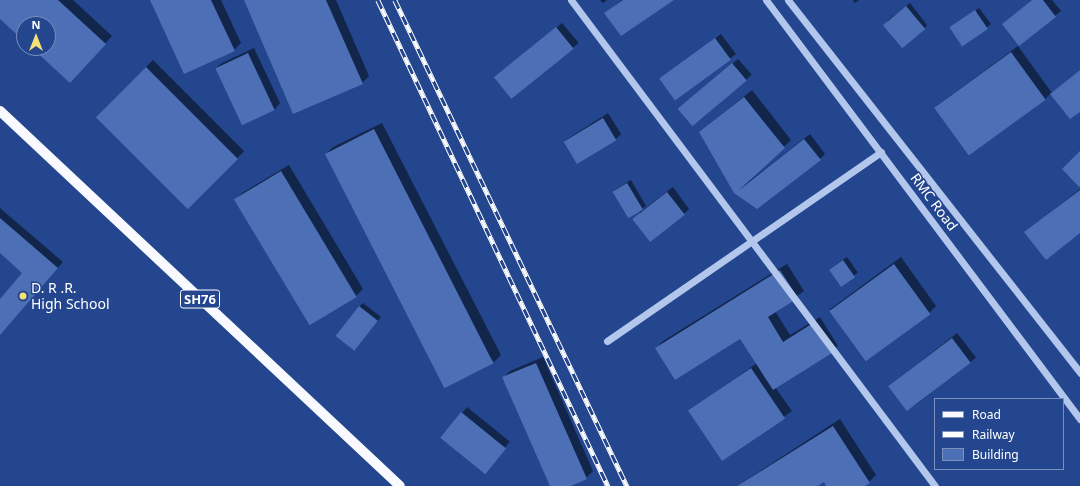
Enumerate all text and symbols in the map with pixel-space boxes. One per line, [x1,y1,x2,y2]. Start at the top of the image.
north arrow [16,16,56,56]
text: N [32,17,40,32]
street label: RMC Road [907,170,961,234]
place label: D. R .R. High School [31,280,109,312]
road number: SH76 [180,288,220,310]
marker: D. R .R. High School [18,291,28,301]
legend [934,398,1064,470]
text: Road [972,406,1001,423]
text: Railway [972,426,1015,443]
text: Building [972,446,1019,463]

